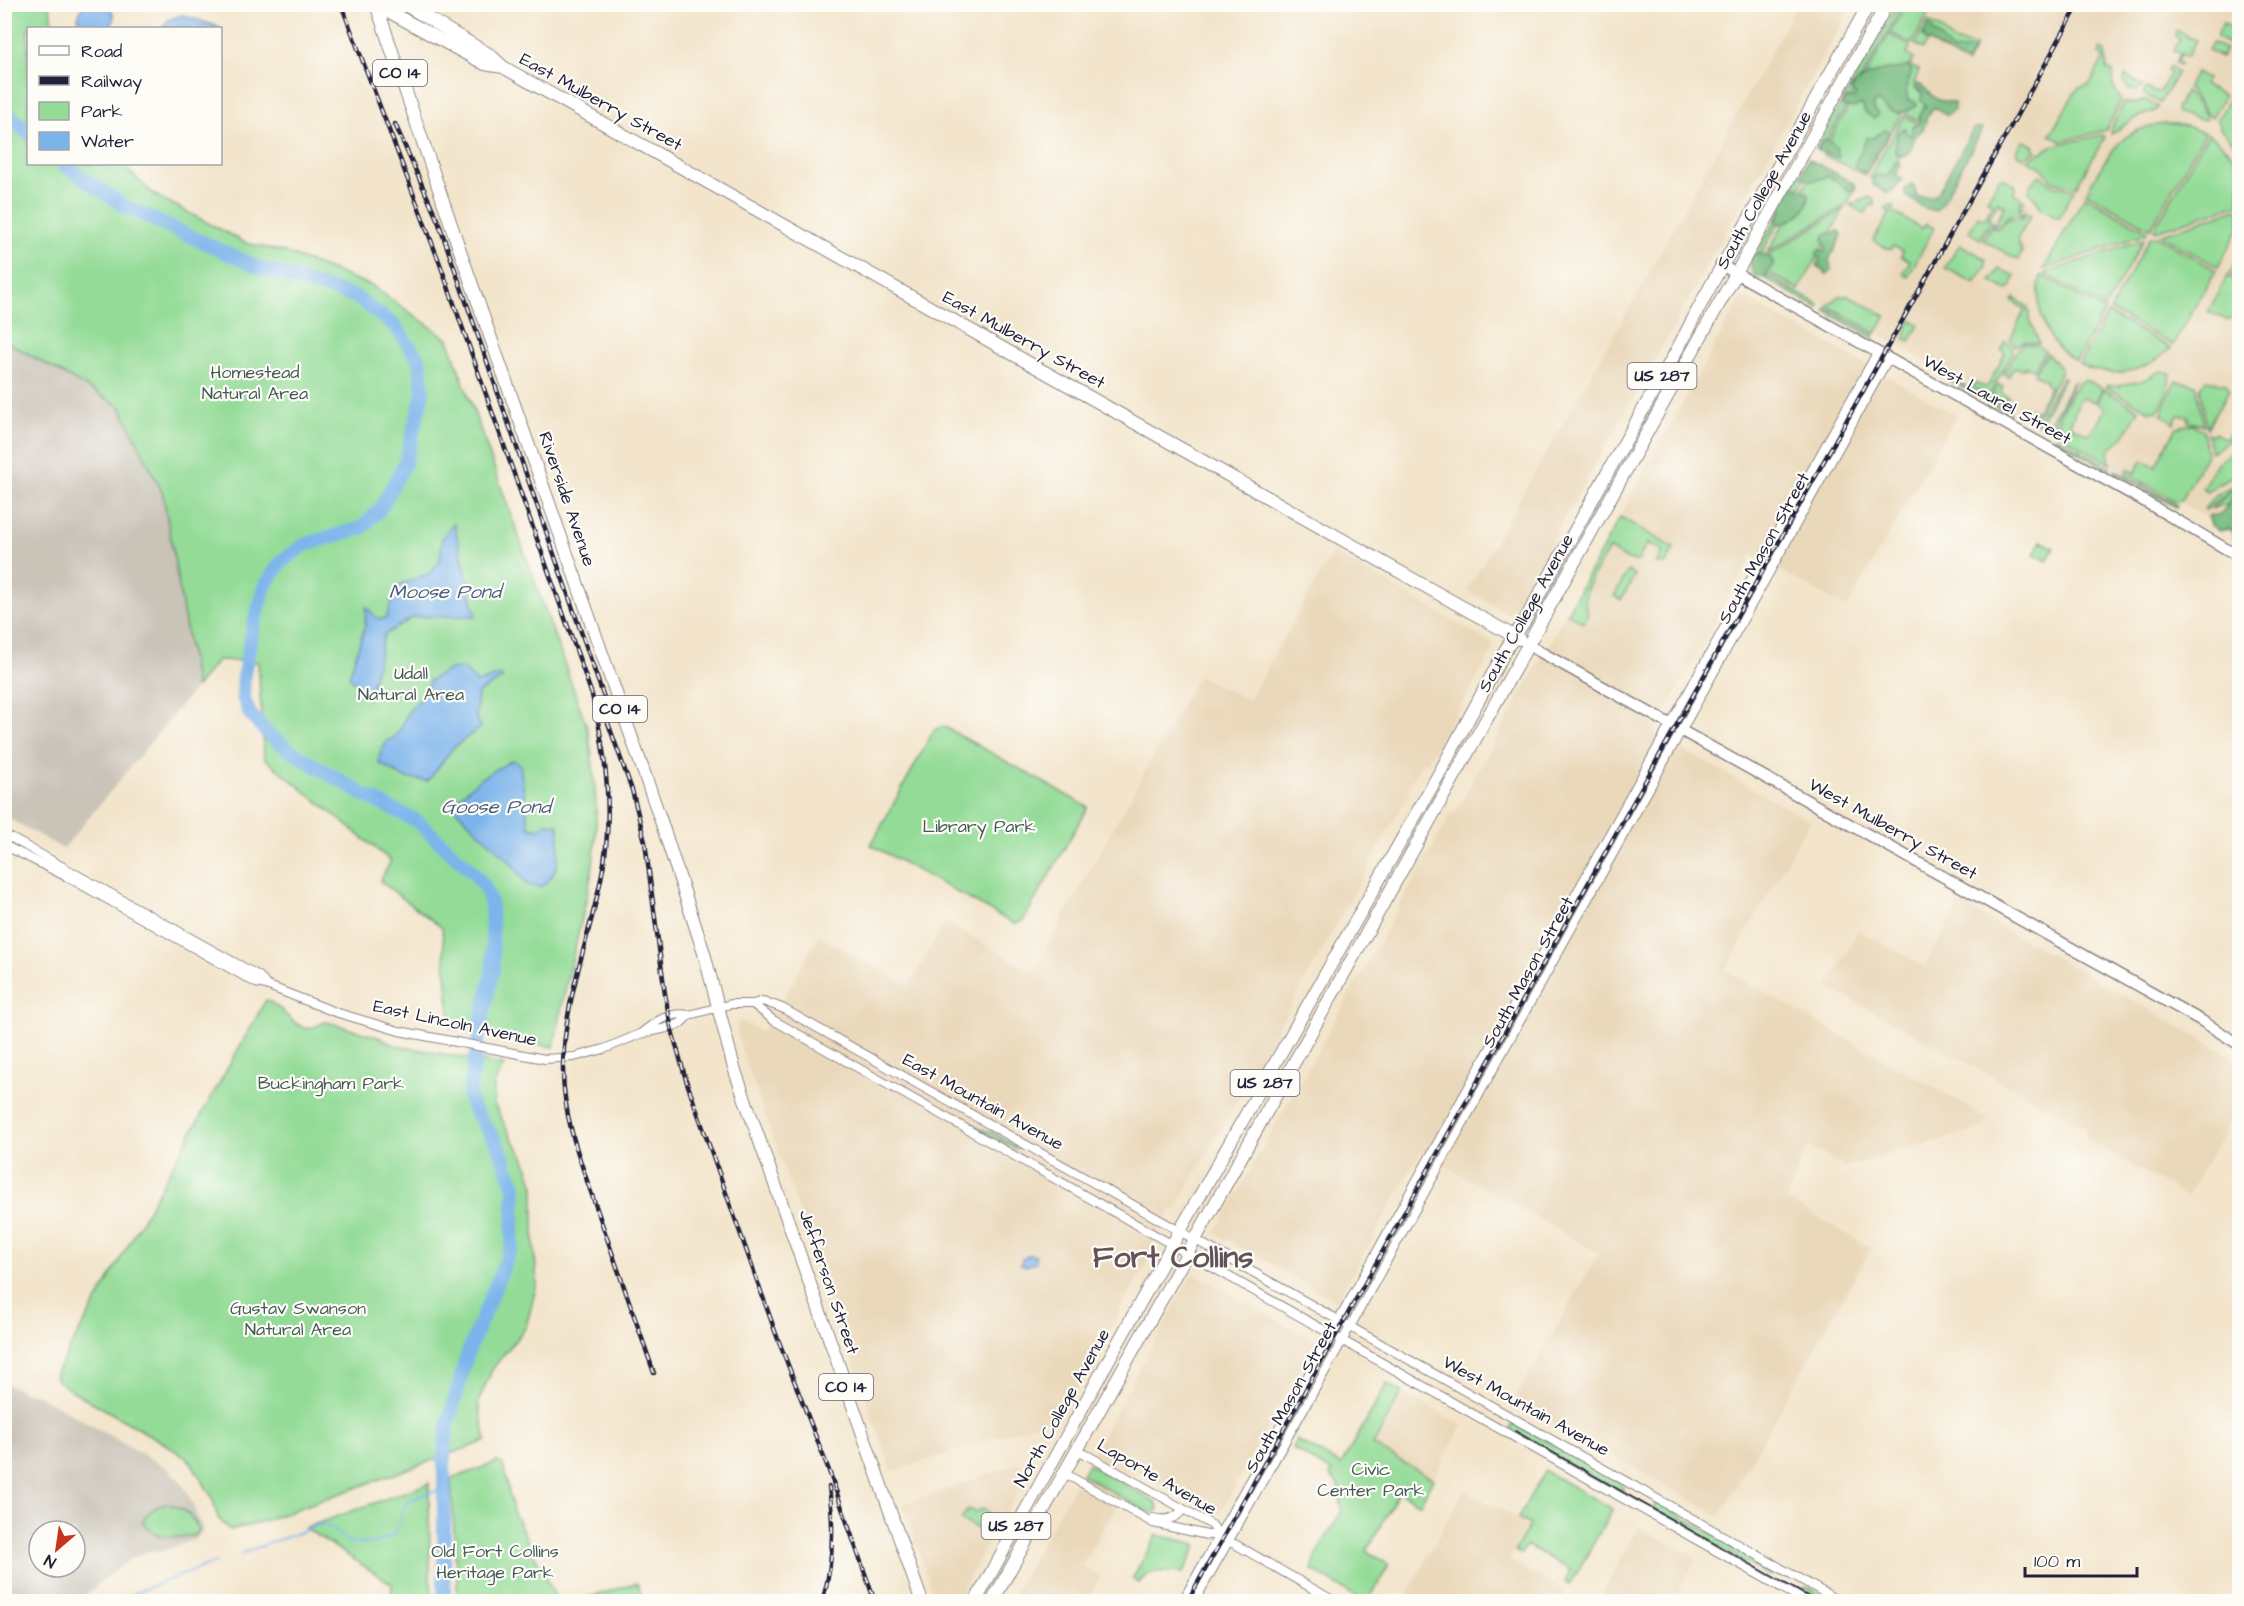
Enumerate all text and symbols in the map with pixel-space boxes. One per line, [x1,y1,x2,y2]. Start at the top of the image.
legend [27,27,222,165]
text: Road [81,39,122,64]
street label: East Mulberry Street [515,47,688,158]
road number: CO 14 [373,60,427,86]
text: Railway [81,69,142,95]
text: Park [81,99,123,124]
street label: South College Avenue [1710,106,1819,274]
text: Water [81,129,134,154]
street label: East Mulberry Street [938,285,1111,396]
street label: West Laurel Street [1918,349,2076,452]
park label: Homestead Natural Area [202,360,308,406]
road number: US 287 [1628,363,1696,389]
street label: Riverside Avenue [532,428,602,570]
street label: South Mason Street [1712,467,1816,628]
street label: South College Avenue [1472,529,1581,697]
water label: Moose Pond [389,578,505,606]
park label: Udall Natural Area [358,661,464,707]
road number: CO 14 [593,696,647,722]
street label: West Mulberry Street [1804,772,1983,887]
water label: Goose Pond [441,793,554,821]
park label: Library Park [922,814,1036,840]
street label: South Mason Street [1476,891,1580,1052]
street label: East Lincoln Avenue [371,993,539,1053]
street label: East Mountain Avenue [898,1047,1068,1157]
road number: US 287 [1230,1070,1300,1096]
park label: Buckingham Park [258,1071,404,1097]
street label: Jefferson Street [793,1206,866,1358]
district label: Fort Collins [1093,1237,1253,1279]
park label: Gustav Swanson Natural Area [230,1296,366,1342]
street label: South Mason Street [1239,1316,1343,1477]
street label: North College Avenue [1008,1324,1117,1492]
street label: West Mountain Avenue [1438,1350,1614,1462]
road number: CO 14 [819,1374,873,1400]
street label: Laporte Avenue [1093,1433,1222,1522]
park label: Civic Center Park [1317,1457,1425,1503]
road number: US 287 [982,1513,1050,1539]
north arrow [27,1519,87,1579]
park label: Old Fort Collins Heritage Park [431,1539,559,1586]
scale bar [2025,1540,2138,1578]
text: N [40,1549,60,1573]
text: 100 m [2034,1549,2080,1574]

